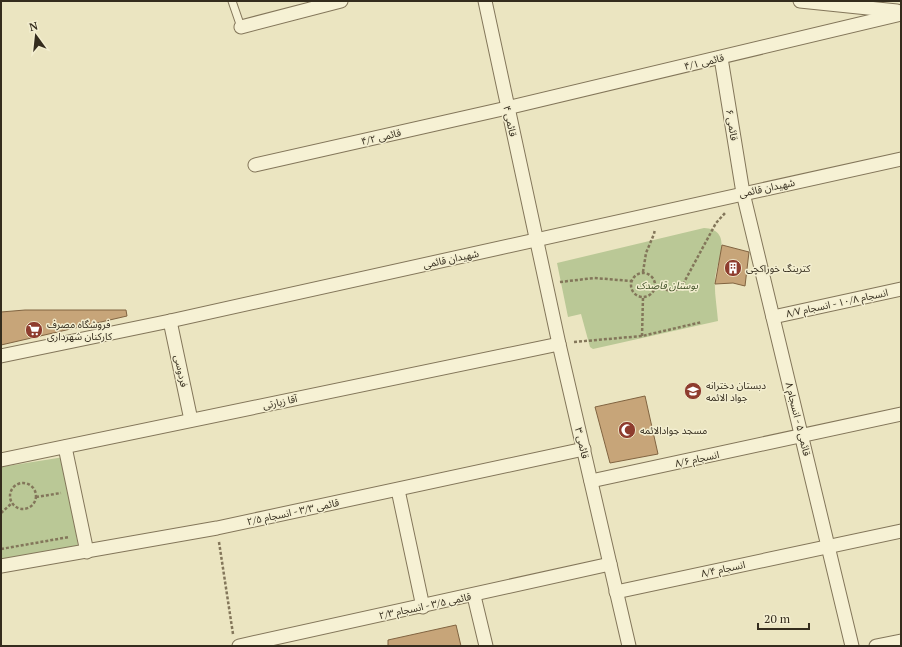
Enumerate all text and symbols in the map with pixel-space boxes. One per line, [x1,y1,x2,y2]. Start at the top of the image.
north arrow [16,16,56,56]
text: N [28,18,40,34]
street label: قائمی ۴/۱ [683,51,726,73]
street label: قائمی ۴ [500,104,520,138]
street label: قائمی ۶ [723,108,741,142]
street label: قائمی ۴/۲ [360,126,403,148]
street label: شهیدان قائمی [738,176,796,200]
street label: شهیدان قائمی [422,247,480,271]
building icon: کترینگ خوراکچی [723,258,743,278]
place label: کترینگ خوراکچی [746,262,811,275]
park label: بوستان قاصدک [636,279,698,292]
street label: انسجام ۱۰/۸ - انسجام ۸/۷ [785,286,890,322]
place label: فروشگاه مصرف کارکنان شهرداری [47,318,113,343]
supermarket icon: فروشگاه مصرف کارکنان شهرداری [24,320,44,340]
street label: فردوسی [171,354,191,389]
place label: دبستان دخترانه جواد الائمه [706,379,766,404]
school or university icon: دبستان دخترانه جواد الائمه [683,381,703,401]
street label: قائمی ۵ - انسجام ۸ [781,381,814,458]
street label: آقا زیارتی [261,392,300,412]
mosque icon: مسجد جوادالائمه [617,420,637,440]
place label: مسجد جوادالائمه [640,424,707,437]
street label: قائمی ۳ [572,426,592,460]
street label: انسجام ۸/۶ [674,448,721,472]
street label: قائمی ۳/۳ - انسجام ۲/۵ [246,496,341,530]
street label: انسجام ۸/۴ [700,558,747,582]
street label: قائمی ۳/۵ - انسجام ۲/۳ [378,590,473,624]
scale bar [758,605,809,631]
text: 20 m [764,611,791,626]

